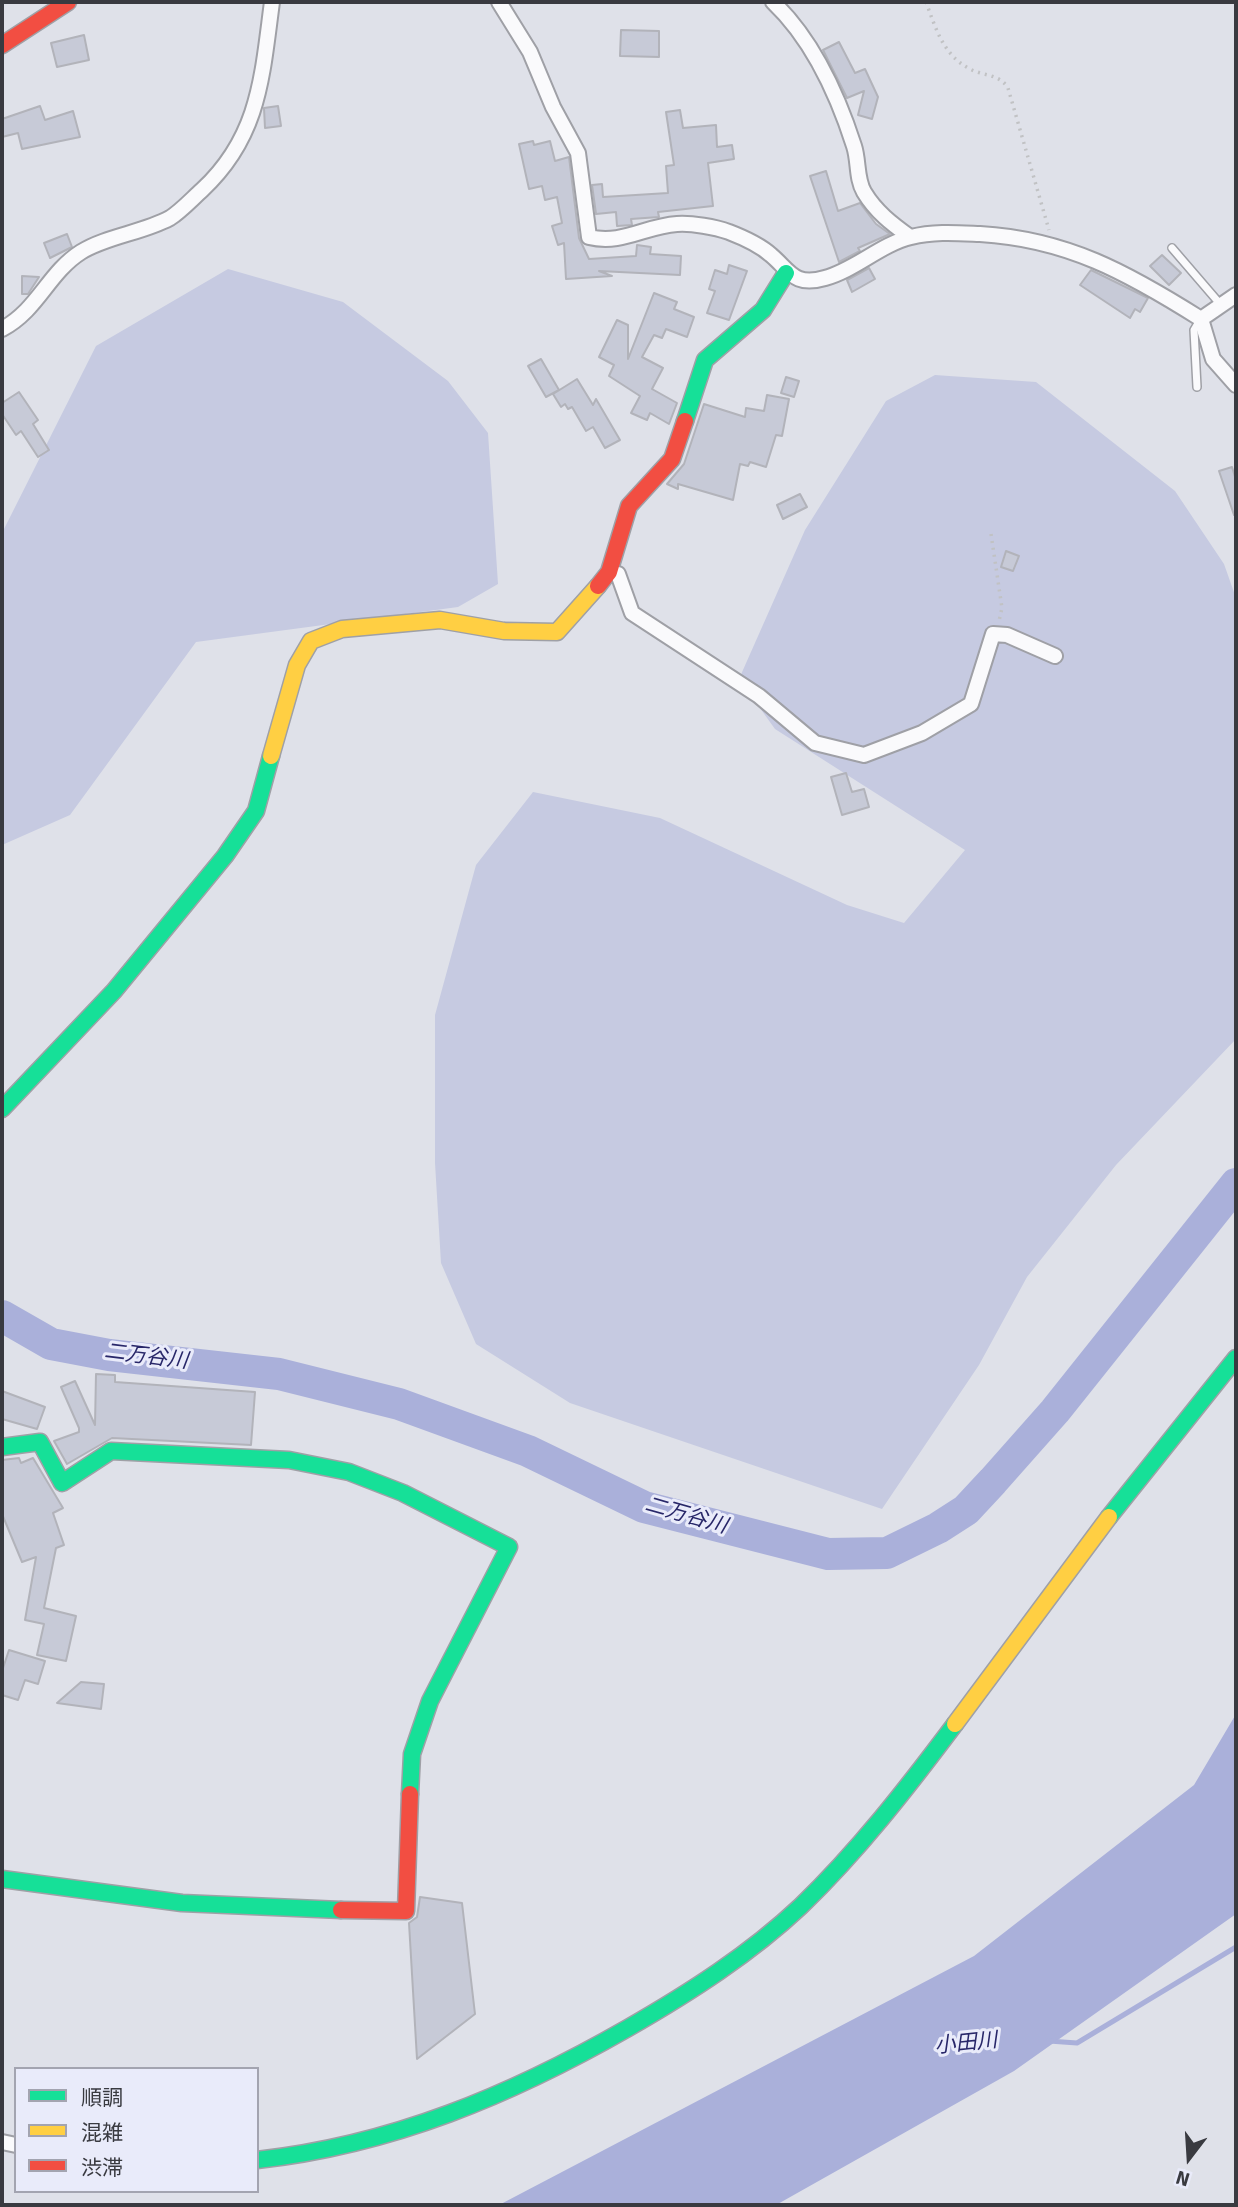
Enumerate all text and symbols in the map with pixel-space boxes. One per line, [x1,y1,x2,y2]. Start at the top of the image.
water label: 二万谷川 [103,1339,189,1375]
water label: 二万谷川 [642,1492,730,1540]
water label: 小田川 [933,2028,999,2060]
legend [14,2067,259,2193]
text: 順調 [81,2085,123,2111]
text: 混雑 [81,2120,123,2146]
north arrow [1154,2123,1224,2193]
text: 渋滞 [81,2155,123,2181]
text: N [1173,2165,1193,2191]

